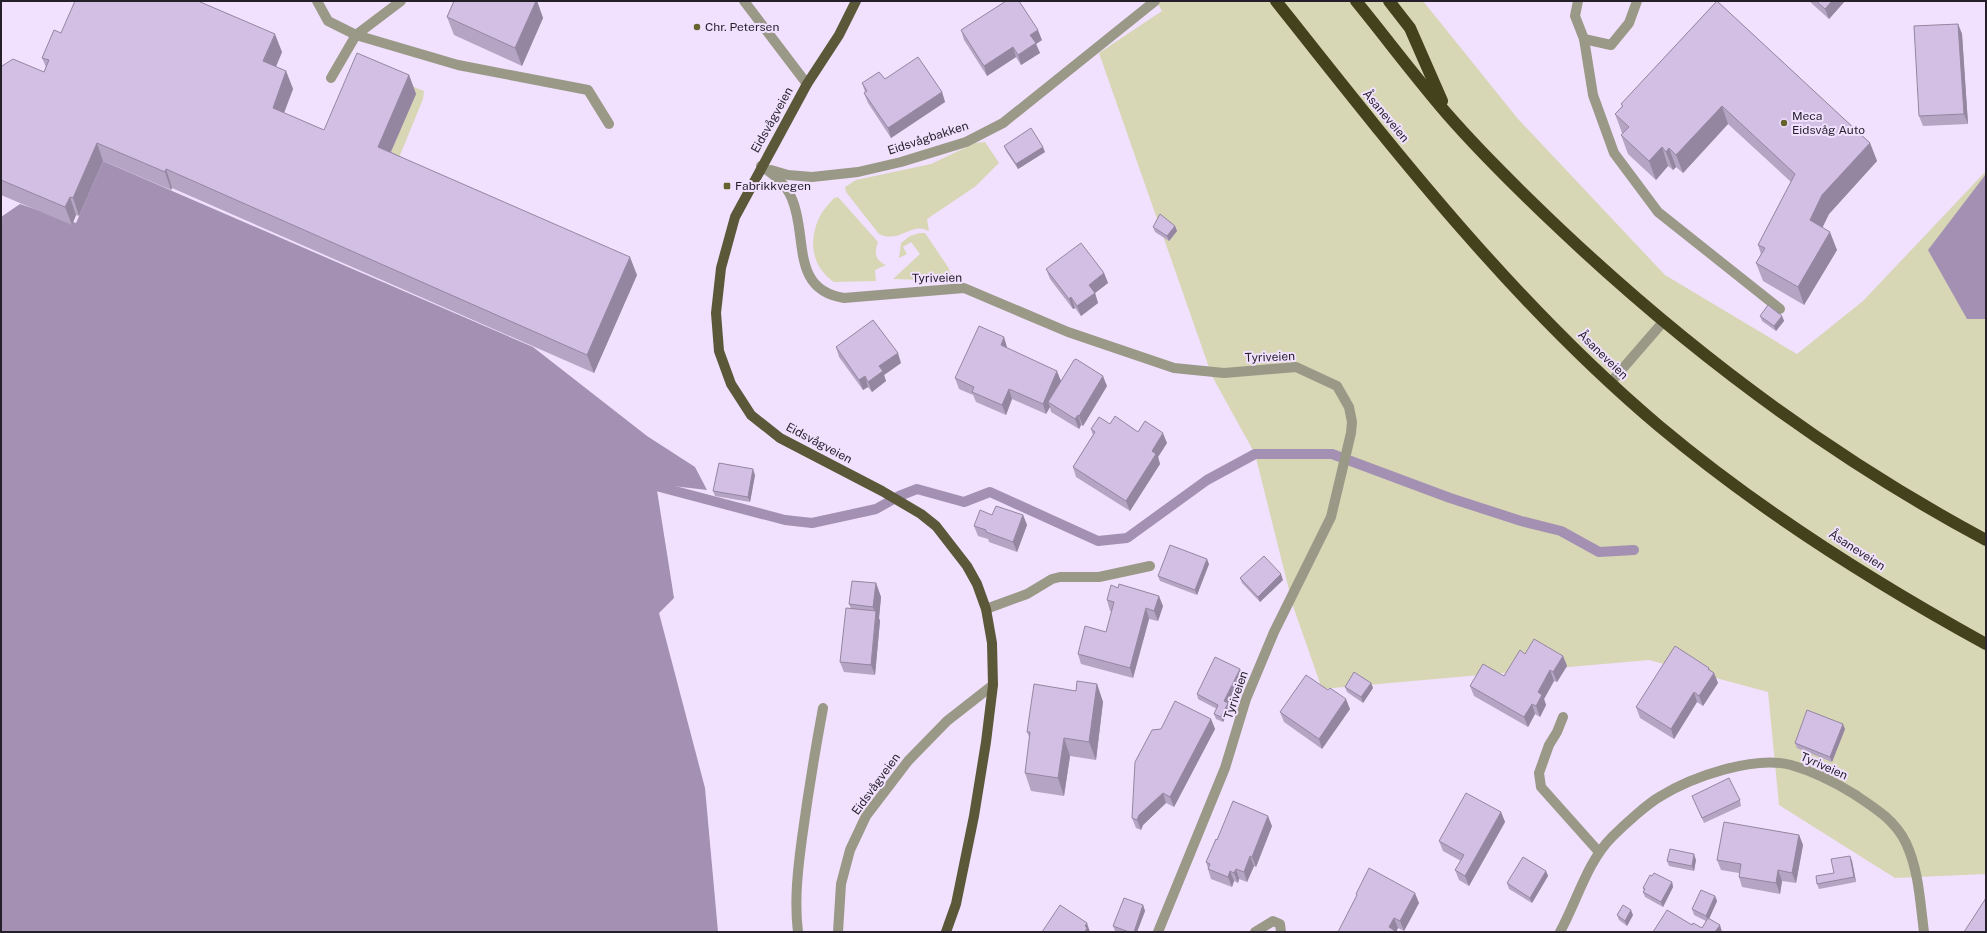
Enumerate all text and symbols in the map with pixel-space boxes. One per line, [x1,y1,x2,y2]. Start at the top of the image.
place label: Chr. Petersen [705,20,779,34]
marker: Chr. Petersen [692,22,702,32]
street label: Eidsvågveien [748,85,796,155]
street label: Åsaneveien [1360,87,1412,145]
place label: Meca Eidsvåg Auto [1792,109,1865,137]
street label: Eidsvågbakken [886,118,970,158]
marker: Meca Eidsvåg Auto [1779,118,1789,128]
place label: Fabrikkvegen [735,179,811,193]
marker: Fabrikkvegen [722,181,732,191]
street label: Tyriveien [912,271,962,285]
street label: Åsaneveien [1575,328,1631,382]
street label: Tyriveien [1245,349,1295,365]
street label: Eidsvågveien [784,420,855,466]
street label: Åsaneveien [1826,527,1888,573]
street label: Tyriveien [1221,669,1251,721]
street label: Tyriveien [1798,749,1850,783]
street label: Eidsvågveien [849,750,903,818]

